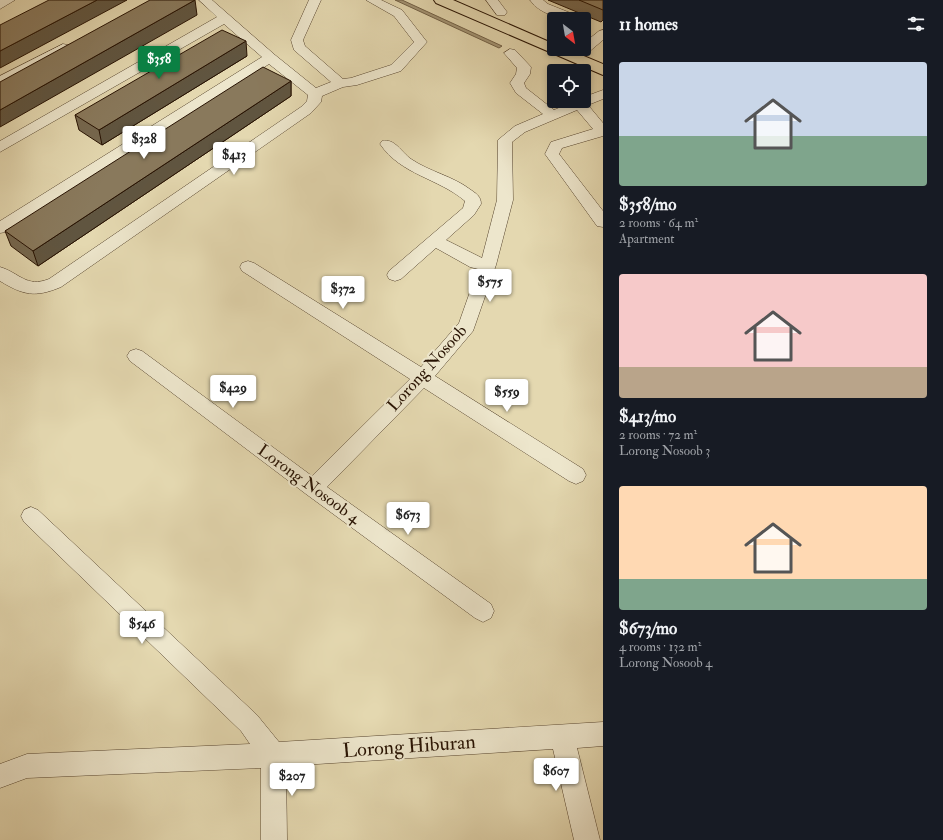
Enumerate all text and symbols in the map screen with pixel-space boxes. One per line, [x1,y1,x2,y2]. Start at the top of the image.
north arrow [547,12,591,56]
map controls [547,12,591,108]
icon: filters [905,13,927,35]
text: 11 homes [619,14,678,35]
pin: $358 [135,46,183,80]
text: $358 [147,51,171,67]
button: locate [547,64,591,108]
icon: home [737,88,809,160]
pin: $328 [120,126,168,160]
text: $328 [131,131,157,147]
pin: $413 [210,142,258,176]
text: $413 [222,147,246,163]
text: $358/mo [619,194,676,215]
text: 2 rooms · 64 m² [619,215,698,231]
text: Apartment [619,231,675,247]
pin: $575 [466,269,514,303]
text: $575 [478,274,502,290]
pin: $372 [319,276,367,310]
text: $372 [331,281,355,297]
icon: home [737,300,809,372]
street label: Lorong Nosoob [383,320,471,416]
pin: $429 [209,375,257,409]
pin: $559 [483,379,531,413]
text: $429 [219,380,247,396]
text: $559 [494,384,520,400]
text: $413/mo [619,406,676,427]
text: 2 rooms · 72 m² [619,427,697,443]
street label: Lorong Nosoob 4 [253,440,365,529]
text: Lorong Nosoob 3 [619,443,710,459]
pin: $673 [384,502,432,536]
text: $673 [396,507,420,523]
icon: home [737,512,809,584]
pin: $546 [118,611,166,645]
text: $546 [129,616,155,632]
text: $673/mo [619,618,677,639]
text: 4 rooms · 132 m² [619,639,701,655]
text: Lorong Nosoob 4 [619,655,712,671]
street label: Lorong Hiburan [342,729,476,763]
pin: $607 [532,758,580,792]
pin: $207 [268,763,316,797]
text: $607 [543,763,569,779]
text: $207 [279,768,305,784]

